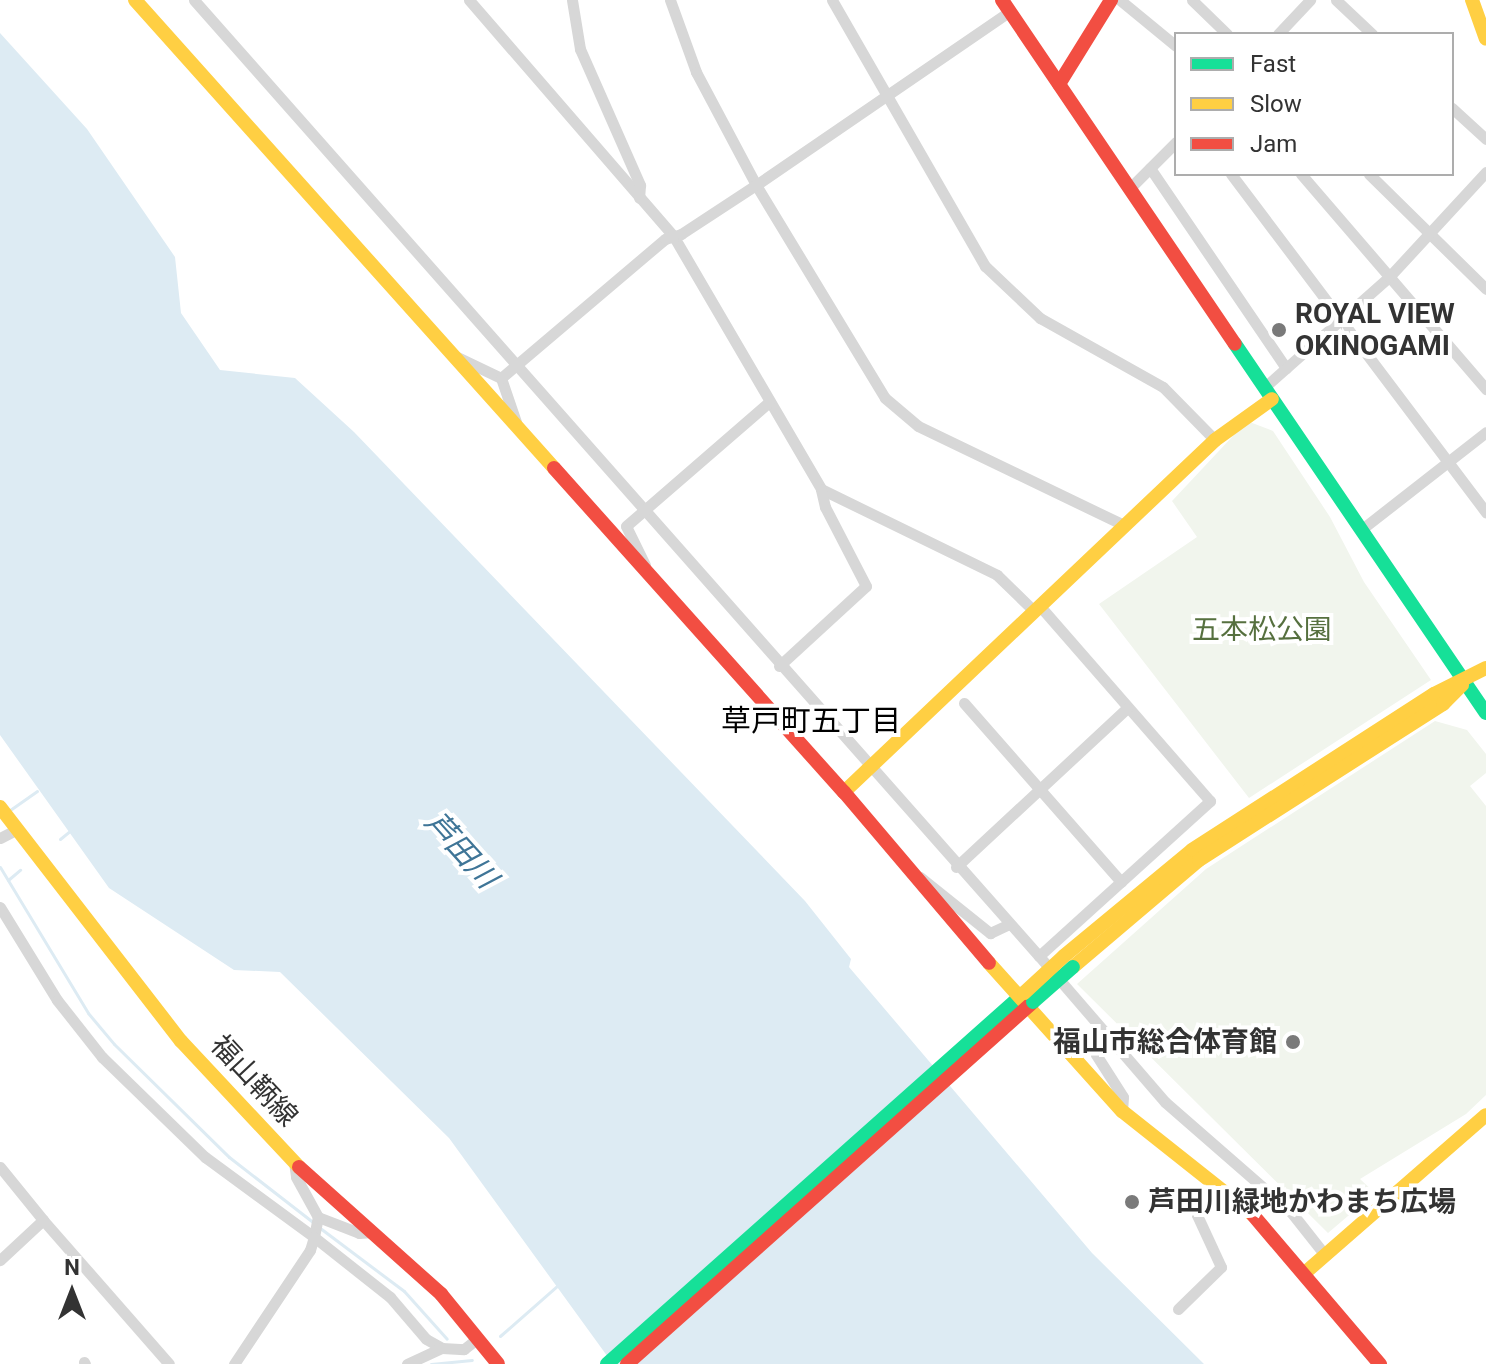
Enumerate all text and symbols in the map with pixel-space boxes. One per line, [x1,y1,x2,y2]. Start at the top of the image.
legend [1174,32,1454,176]
text: Fast [1250,50,1296,78]
text: Slow [1250,90,1302,118]
text: Jam [1250,130,1297,158]
place label: ROYAL VIEW OKINOGAMI [1295,297,1455,363]
marker: ROYAL VIEW OKINOGAMI [1270,321,1288,339]
park label: 五本松公園 [1192,613,1332,647]
district label: 草戸町五丁目 [721,703,901,739]
water label: 芦田川 [418,805,504,895]
place label: 福山市総合体育館 [1053,1025,1277,1059]
street label: 福山鞆線 [204,1029,304,1133]
marker: 福山市総合体育館 [1284,1033,1302,1051]
place label: 芦田川緑地かわまち広場 [1148,1185,1456,1219]
marker: 芦田川緑地かわまち広場 [1123,1193,1141,1211]
north arrow [32,1252,112,1332]
text: N [64,1255,80,1280]

